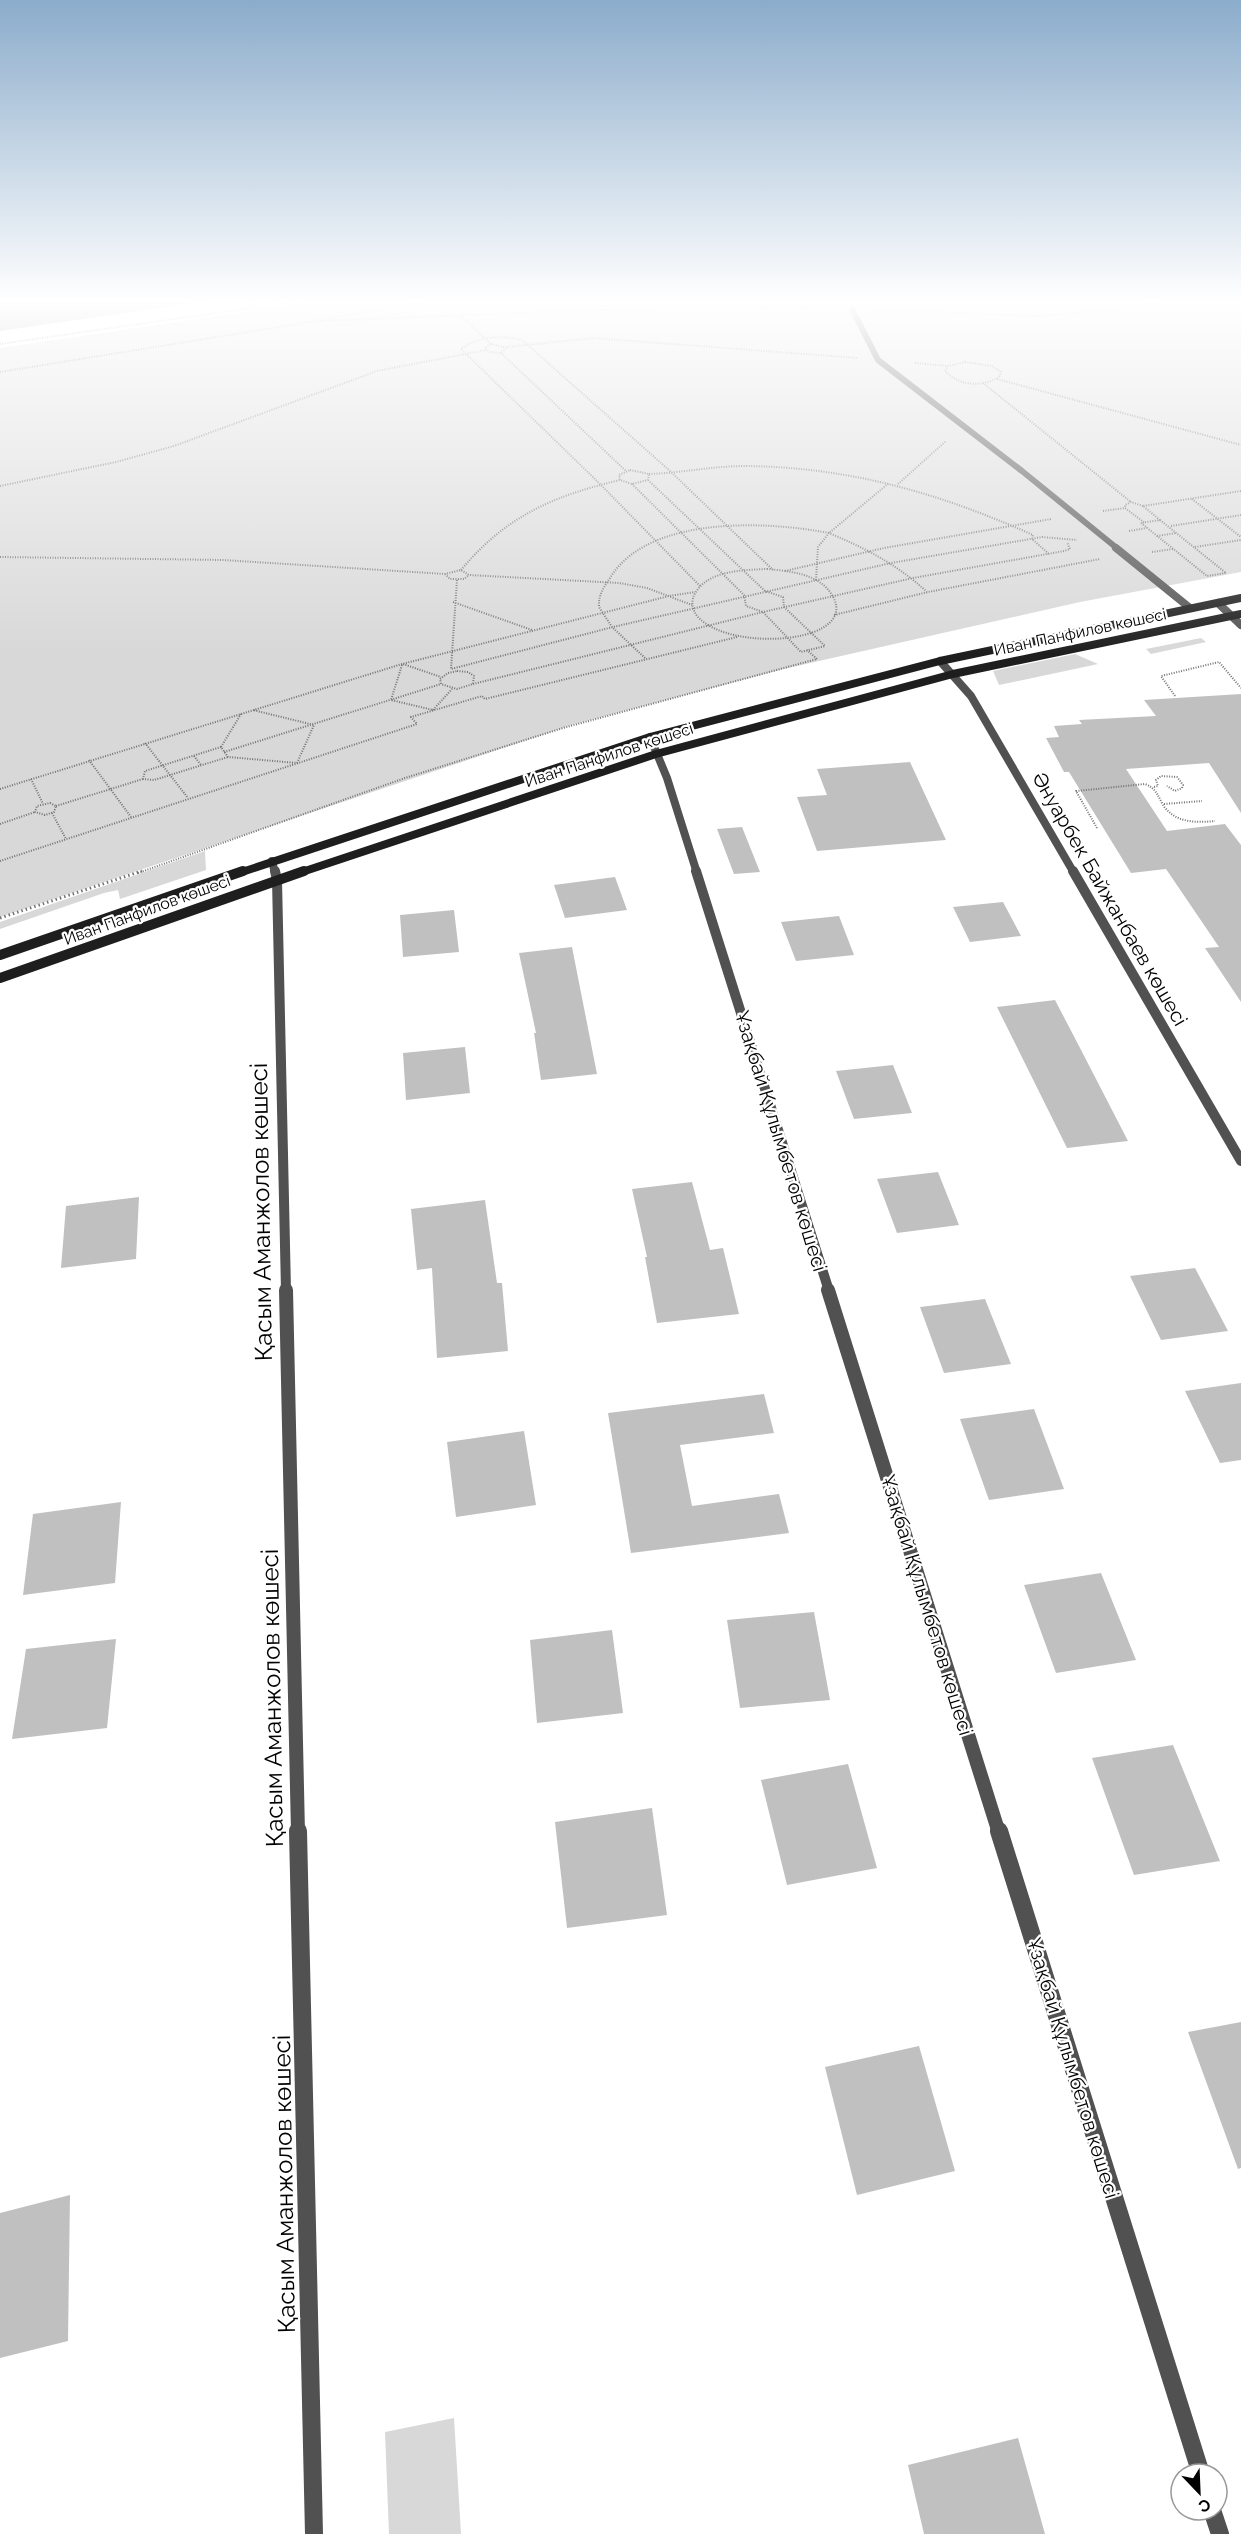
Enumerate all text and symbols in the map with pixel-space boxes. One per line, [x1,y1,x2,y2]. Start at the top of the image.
street label: Иван Панфилов көшесі [992,604,1168,660]
street label: Иван Панфилов көшесі [522,719,696,791]
street label: Әнуарбек Байжанбаев көшесі [1027,768,1193,1030]
street label: Иван Панфилов көшесі [61,871,233,949]
street label: Ұзақбай Құлымбетов көшесі [730,1008,832,1274]
street label: Қасым Аманжолов көшесі [244,1063,278,1361]
street label: Ұзақбай Құлымбетов көшесі [876,1472,978,1738]
street label: Қасым Аманжолов көшесі [255,1549,289,1847]
street label: Ұзақбай Құлымбетов көшесі [1022,1935,1124,2201]
street label: Қасым Аманжолов көшесі [267,2035,301,2333]
north arrow [1169,2462,1229,2522]
text: С [1196,2494,1213,2516]

